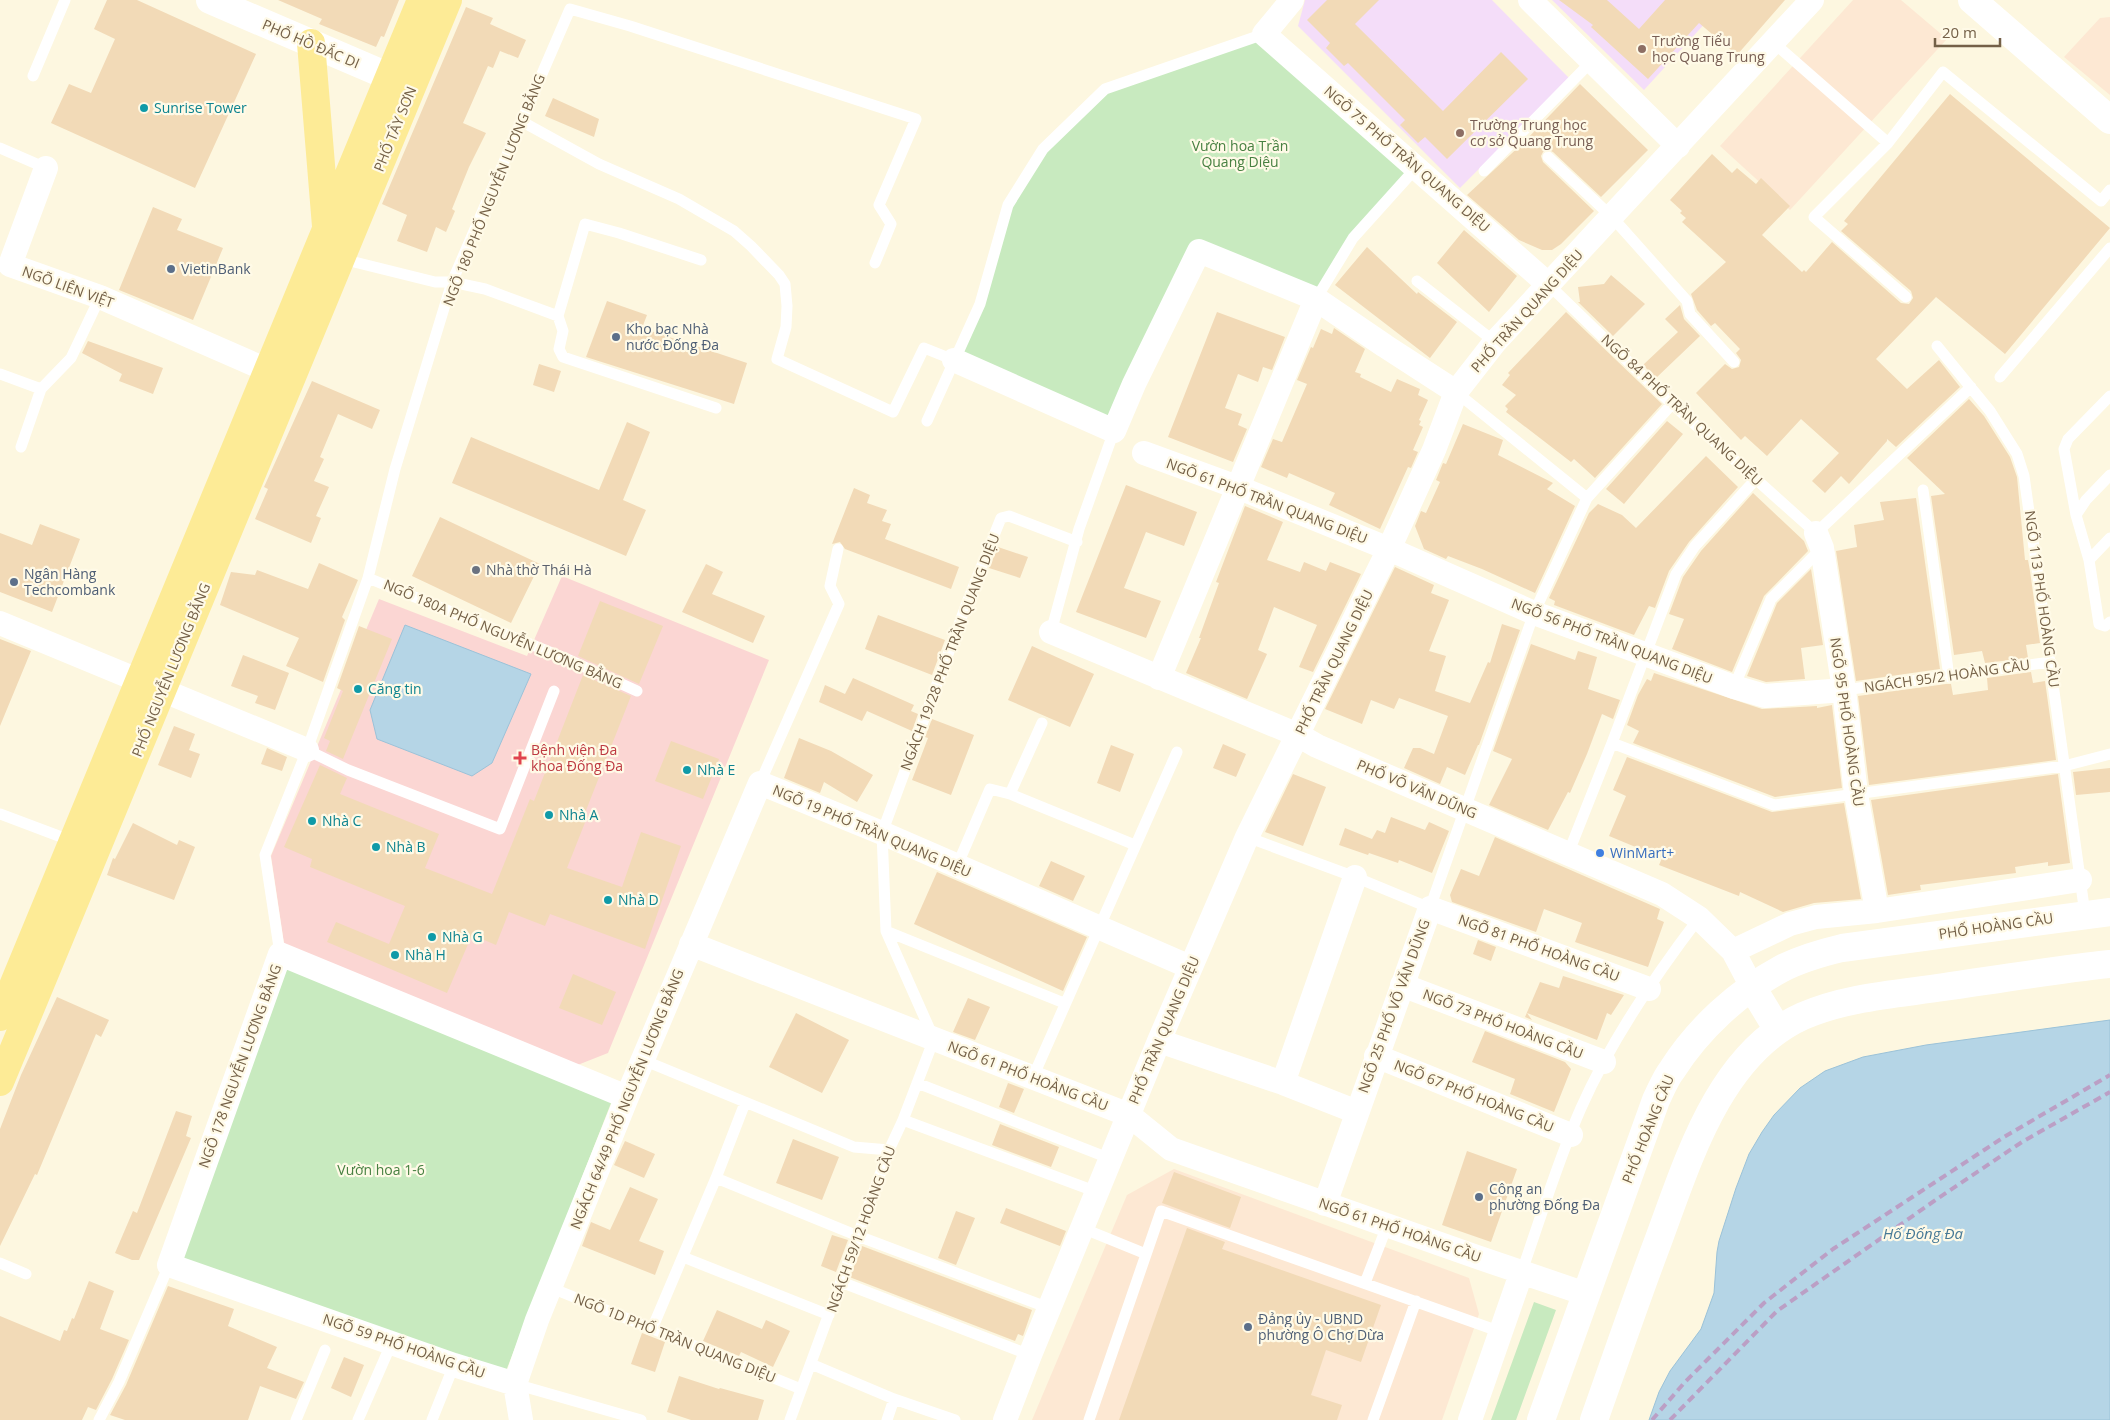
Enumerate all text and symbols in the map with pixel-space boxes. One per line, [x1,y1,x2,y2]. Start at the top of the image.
street label: PHỐ HỒ ĐẮC DI [260,15,363,73]
scale bar [1935,15,2000,47]
text: 20 m [1942,22,1977,42]
place label: Trường Tiểu học Quang Trung [1652,31,1765,66]
marker: Trường Tiểu học Quang Trung [1636,43,1648,55]
street label: NGÕ 180 PHỐ NGUYỄN LƯƠNG BẰNG [437,70,549,309]
street label: NGÕ 75 PHỐ TRẦN QUANG DIỆU [1320,81,1494,236]
street label: PHỐ TÂY SƠN [369,83,420,174]
place label: Sunrise Tower [154,98,247,117]
marker: Sunrise Tower [138,102,150,114]
place label: Trường Trung học cơ sở Quang Trung [1470,115,1593,150]
marker: Trường Trung học cơ sở Quang Trung [1454,127,1466,139]
park label: Vườn hoa Trần Quang Diệu [1192,136,1288,171]
street label: PHỐ TRẦN QUANG DIỆU [1466,245,1587,376]
place label: VietinBank [181,259,251,278]
street label: NGÕ LIÊN VIỆT [20,261,117,312]
marker: VietinBank [165,263,177,275]
place label: Kho bạc Nhà nước Đống Đa [626,319,719,354]
street label: NGÕ 84 PHỐ TRẦN QUANG DIỆU [1598,330,1767,490]
marker: Kho bạc Nhà nước Đống Đa [610,331,622,343]
street label: NGÕ 61 PHỐ TRẦN QUANG DIỆU [1164,453,1370,548]
street label: NGÕ 113 PHỐ HOÀNG CẦU [2021,509,2064,689]
street label: NGÁCH 19/28 PHỐ TRẦN QUANG DIỆU [895,531,1004,773]
place label: Nhà thờ Thái Hà [486,560,592,579]
place label: Ngân Hàng Techcombank [24,564,116,599]
marker: Nhà thờ Thái Hà [470,564,482,576]
street label: NGÕ 180A PHỐ NGUYỄN LƯƠNG BẰNG [381,574,626,693]
marker: Ngân Hàng Techcombank [8,576,20,588]
street label: PHỐ NGUYỄN LƯƠNG BẰNG [126,580,214,760]
street label: PHỐ TRẦN QUANG DIỆU [1290,586,1377,737]
street label: NGÕ 56 PHỐ TRẦN QUANG DIỆU [1509,593,1715,688]
street label: NGÕ 95 PHỐ HOÀNG CẦU [1826,636,1869,808]
street label: NGÁCH 95/2 HOÀNG CẦU [1863,654,2031,697]
place label: Căng tin [368,679,422,698]
marker: Căng tin [352,683,364,695]
place label: Bệnh viện Đa khoa Đống Đa [531,740,623,775]
marker: Bệnh viện Đa khoa Đống Đa [513,751,527,765]
street label: PHỐ VÕ VĂN DŨNG [1354,755,1480,822]
place label: Nhà E [697,760,735,779]
marker: Nhà E [681,764,693,776]
street label: NGÕ 19 PHỐ TRẦN QUANG DIỆU [770,780,974,881]
place label: Nhà A [559,805,599,824]
marker: Nhà A [543,809,555,821]
place label: Nhà C [322,811,362,830]
marker: Nhà C [306,815,318,827]
place label: Nhà B [386,837,426,856]
marker: Nhà B [370,841,382,853]
place label: WinMart+ [1610,843,1674,862]
marker: WinMart+ [1594,847,1606,859]
place label: Nhà D [618,890,659,909]
marker: Nhà D [602,894,614,906]
street label: PHỐ HOÀNG CẦU [1937,908,2054,943]
street label: NGÕ 81 PHỐ HOÀNG CẦU [1456,909,1623,986]
street label: NGÕ 25 PHỐ VÕ VĂN DŨNG [1353,916,1434,1095]
place label: Nhà G [442,927,483,946]
marker: Nhà G [426,931,438,943]
place label: Nhà H [405,945,446,964]
marker: Nhà H [389,949,401,961]
street label: PHỐ TRẦN QUANG DIỆU [1124,953,1203,1107]
street label: NGÕ 178 NGUYỄN LƯƠNG BẰNG [193,961,285,1170]
street label: NGÁCH 64/49 PHỐ NGUYỄN LƯƠNG BẰNG [565,965,688,1232]
street label: NGÕ 73 PHỐ HOÀNG CẦU [1420,984,1586,1063]
street label: NGÕ 61 PHỐ HOÀNG CẦU [945,1036,1111,1115]
street label: NGÕ 67 PHỐ HOÀNG CẦU [1392,1055,1557,1136]
street label: PHỐ HOÀNG CẦU [1617,1072,1678,1186]
street label: NGÁCH 59/12 HOÀNG CẦU [822,1143,899,1315]
park label: Vườn hoa 1-6 [337,1160,425,1179]
place label: Công an phường Đống Đa [1489,1179,1600,1214]
marker: Công an phường Đống Đa [1473,1191,1485,1203]
street label: NGÕ 61 PHỐ HOÀNG CẦU [1316,1193,1484,1266]
water label: Hố Đống Đa [1883,1223,1963,1243]
street label: NGÕ 1D PHỐ TRẦN QUANG DIỆU [571,1288,779,1387]
street label: NGÕ 59 PHỐ HOÀNG CẦU [320,1309,488,1382]
place label: Đảng ủy - UBND phường Ô Chợ Dừa [1258,1309,1384,1344]
marker: Đảng ủy - UBND phường Ô Chợ Dừa [1242,1321,1254,1333]

